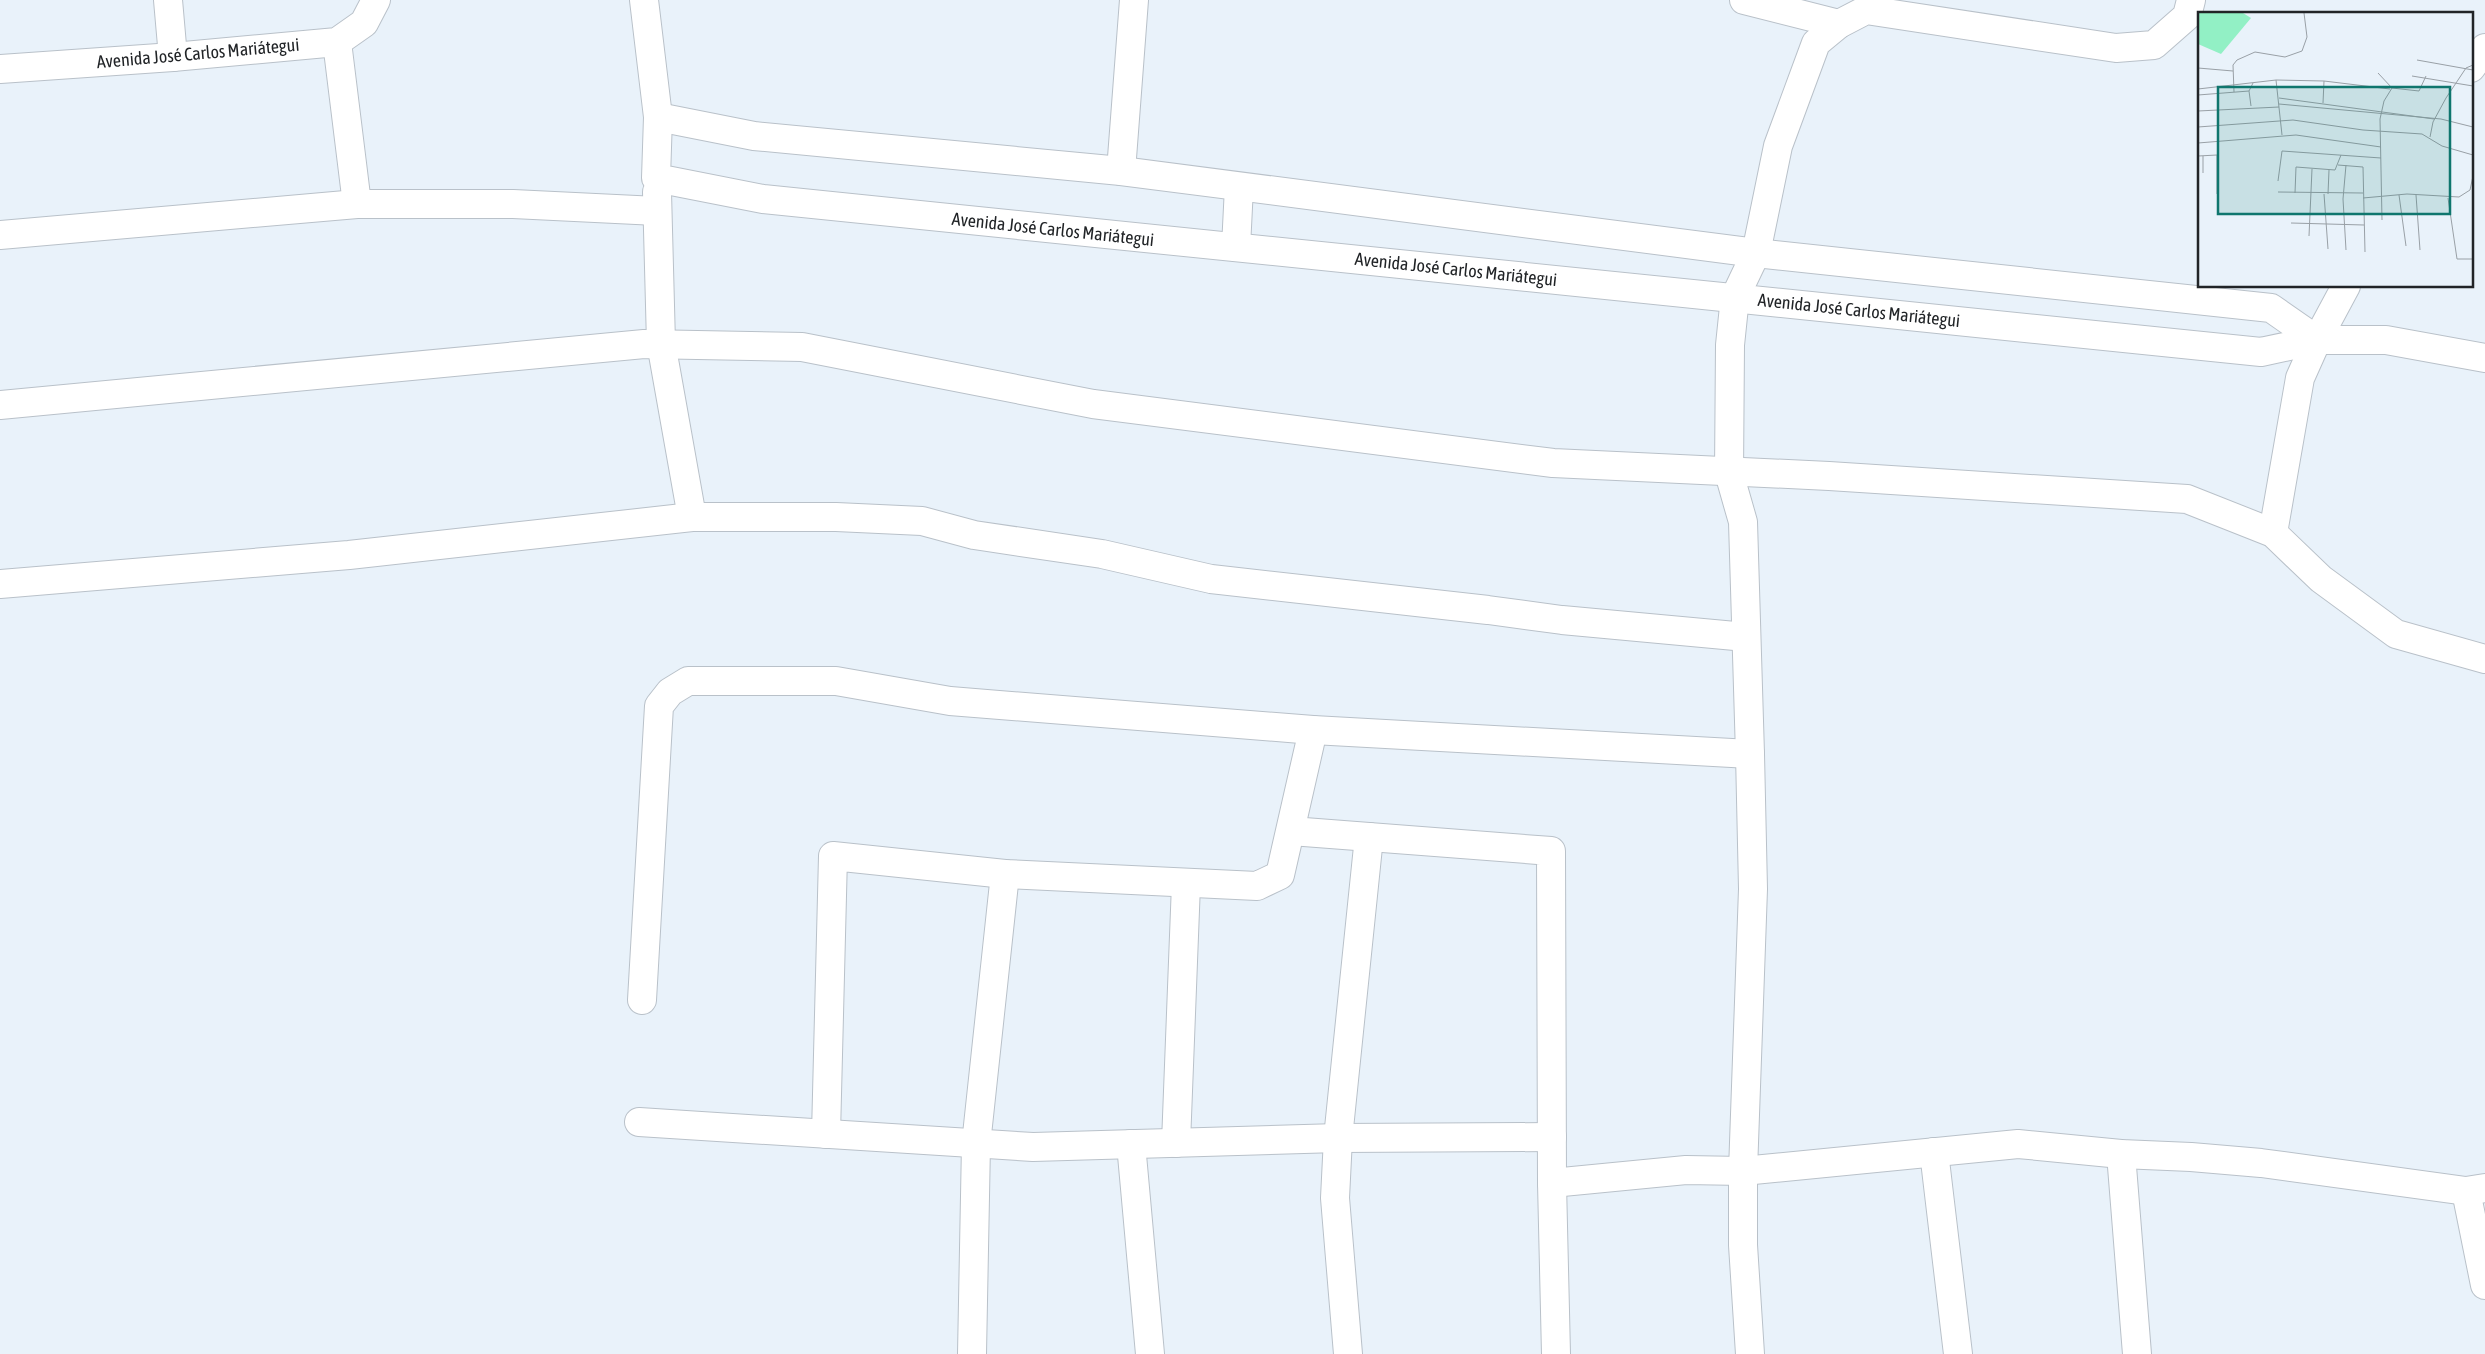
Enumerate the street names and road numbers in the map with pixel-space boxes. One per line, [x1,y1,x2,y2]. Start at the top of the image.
street label: Avenida José Carlos Mariátegui [96,34,300,72]
street label: Avenida José Carlos Mariátegui [951,208,1155,250]
street label: Avenida José Carlos Mariátegui [1354,248,1558,290]
street label: Avenida José Carlos Mariátegui [1757,289,1961,331]

